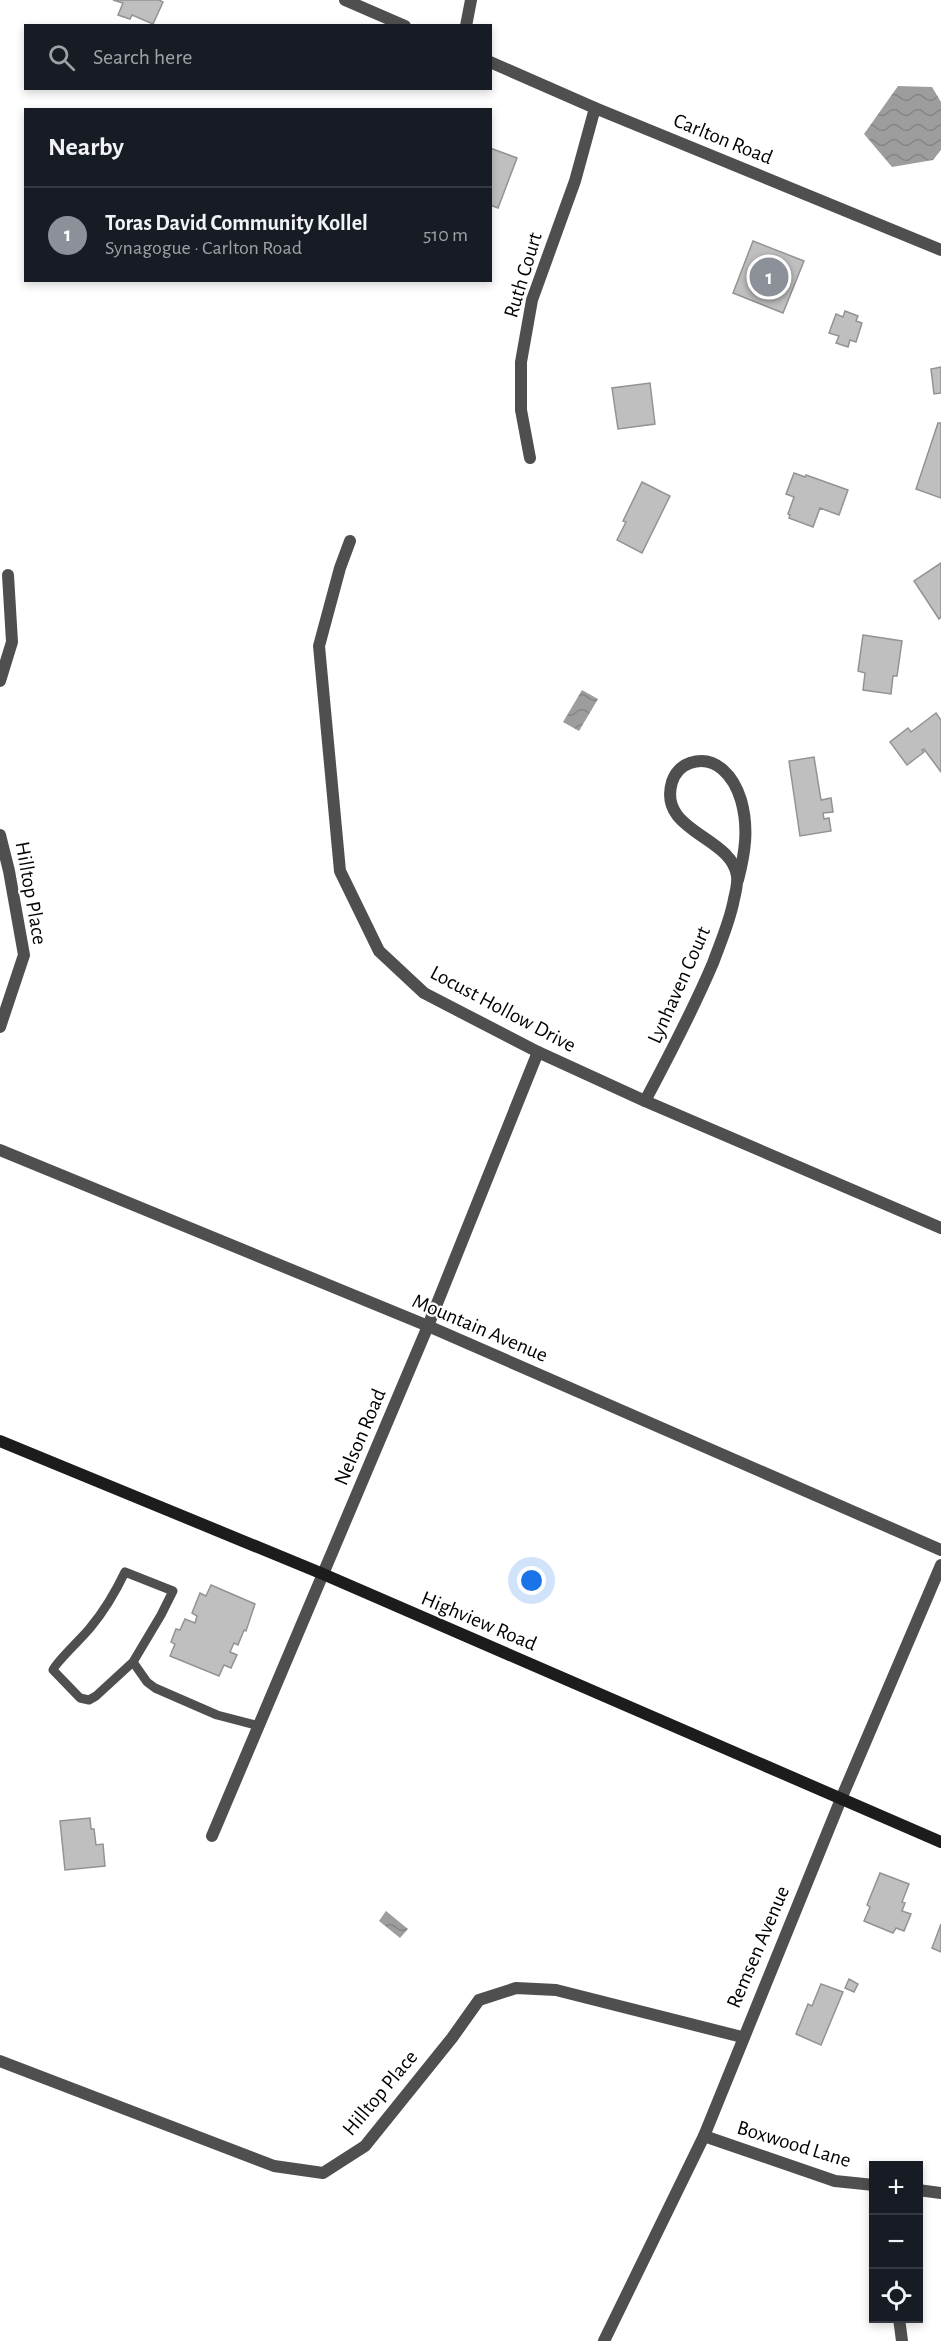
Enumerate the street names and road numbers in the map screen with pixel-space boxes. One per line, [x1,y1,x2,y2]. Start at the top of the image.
street label: Carlton Road [670,110,776,168]
street label: Ruth Court [500,230,546,320]
street label: Hilltop Place [12,840,50,946]
street label: Lynhaven Court [644,923,714,1047]
street label: Locust Hollow Drive [427,962,579,1056]
street label: Mountain Avenue [409,1290,551,1366]
street label: Nelson Road [330,1386,390,1488]
street label: Highview Road [418,1587,540,1655]
street label: Remsen Avenue [723,1883,793,2011]
street label: Hilltop Place [338,2046,422,2140]
street label: Boxwood Lane [735,2117,853,2171]

